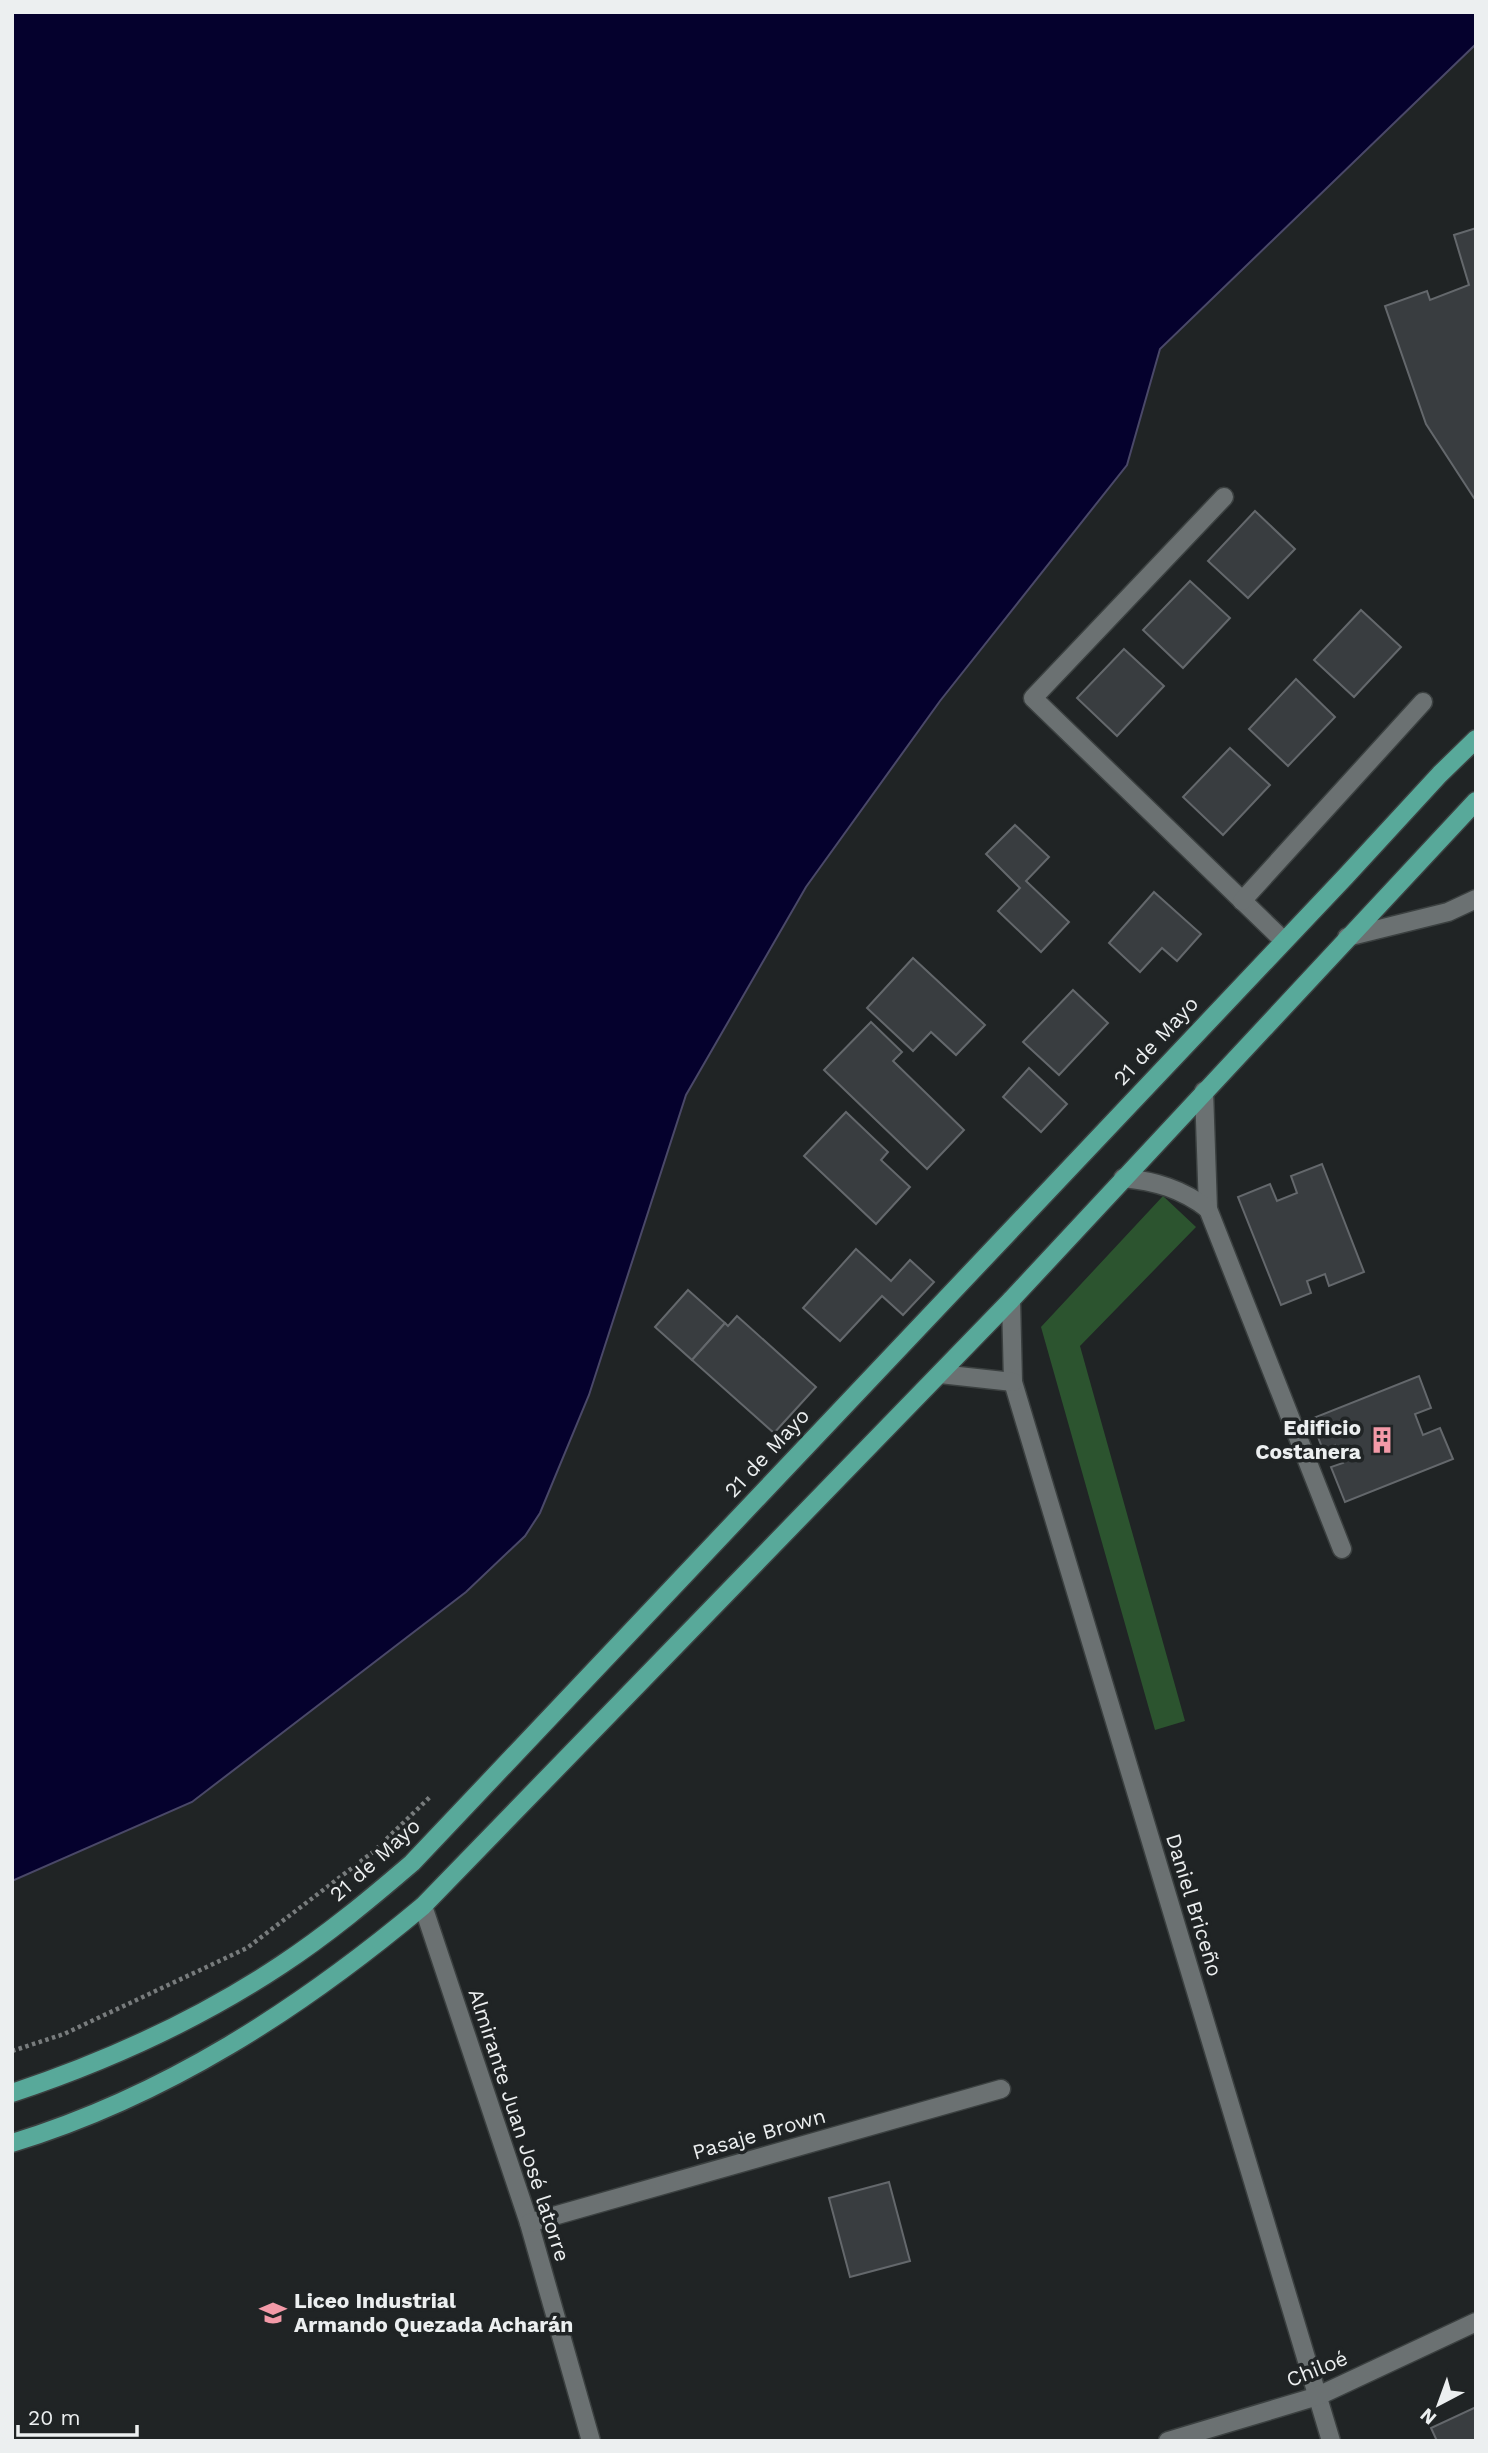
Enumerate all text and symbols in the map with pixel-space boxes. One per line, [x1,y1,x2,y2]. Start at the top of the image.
street label: 21 de Mayo [1108,991,1203,1090]
street label: 21 de Mayo [719,1403,814,1502]
place label: Edificio Costanera [1255,1415,1362,1464]
building icon: Edificio Costanera [1367,1425,1397,1455]
street label: 21 de Mayo [324,1813,425,1907]
street label: Daniel Briceño [1161,1830,1228,1979]
street label: Almirante Juan José latorre [463,1985,575,2264]
street label: Pasaje Brown [689,2103,828,2164]
place label: Liceo Industrial Armando Quezada Acharán [294,2288,573,2337]
school or university icon: Liceo Industrial Armando Quezada Acharán [258,2298,288,2328]
street label: Chiloé [1282,2345,1351,2392]
north arrow [1404,2369,1474,2439]
scale bar [18,2394,136,2438]
text: N [1415,2403,1441,2430]
text: 20 m [28,2405,80,2430]

